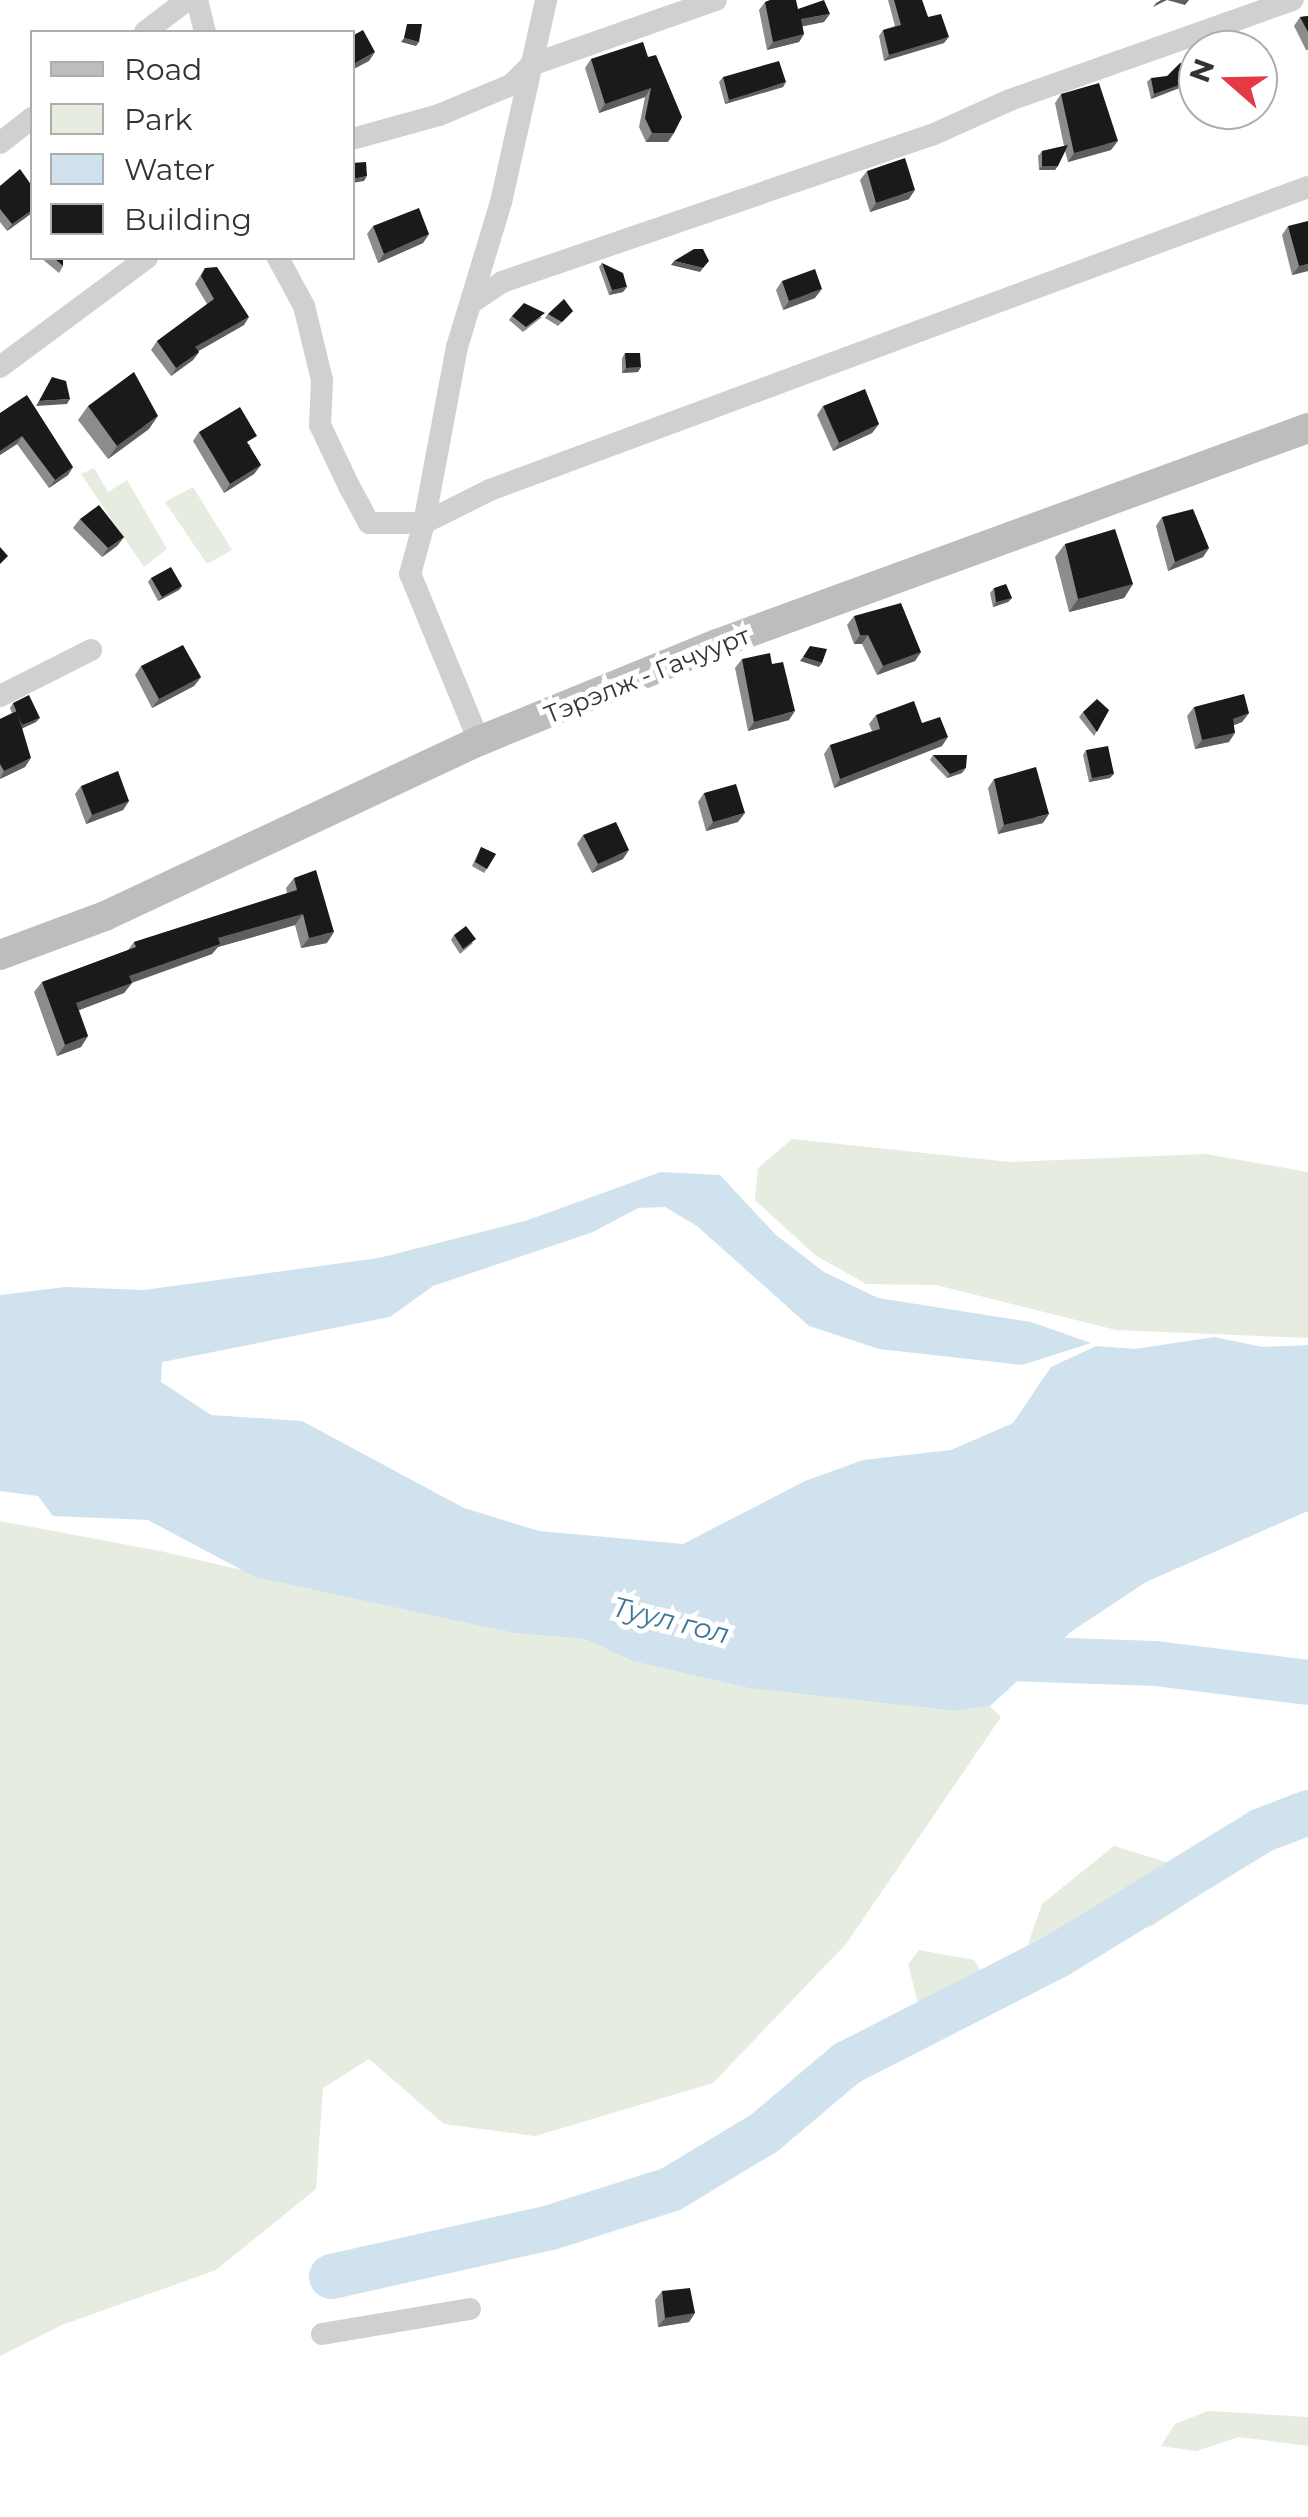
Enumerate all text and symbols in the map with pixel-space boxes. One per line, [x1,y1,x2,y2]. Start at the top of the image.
legend [30,30,355,260]
north arrow [1178,30,1278,130]
text: Road [124,51,202,88]
text: N [1182,54,1222,87]
text: Park [124,101,193,138]
text: Water [124,151,215,188]
text: Building [124,201,252,238]
street label: Тэрэлж - Гачуурт [540,620,754,730]
water label: Туул гол [609,1589,733,1651]

